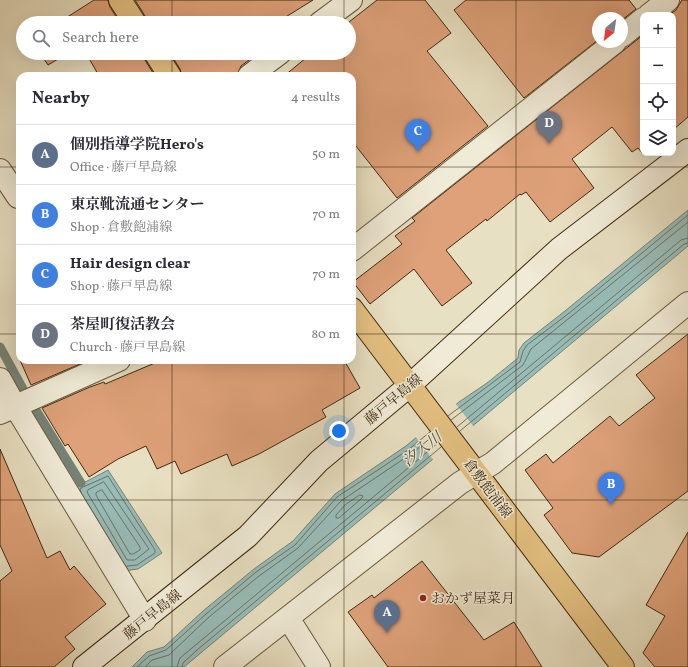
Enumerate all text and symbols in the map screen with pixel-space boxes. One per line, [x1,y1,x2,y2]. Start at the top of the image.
north arrow [592,12,628,48]
map controls [640,12,676,156]
button: + [640,12,676,48]
search box [16,16,356,60]
icon: search [30,27,52,49]
text: Search here [62,28,139,49]
button: − [640,48,676,84]
button: locate [640,84,676,120]
text: Nearby [32,87,90,110]
text: 4 results [291,89,340,107]
pin: D [536,111,562,144]
pin: C [405,119,431,152]
button: layers [640,120,676,156]
text: 個別指導学院Hero's [70,135,204,156]
text: A [40,146,50,164]
text: 50 m [312,146,340,164]
text: Office · 藤戸早島線 [70,159,177,177]
text: 東京靴流通センター [70,195,204,216]
text: B [41,206,49,224]
text: 70 m [312,206,340,224]
text: Shop · 倉敷飽浦線 [70,219,172,237]
text: Hair design clear [70,254,190,275]
text: C [41,266,49,284]
text: 70 m [312,266,340,284]
text: Shop · 藤戸早島線 [70,278,172,296]
text: 茶屋町復活教会 [70,315,175,336]
text: D [40,326,50,344]
text: 80 m [311,326,340,344]
text: Church · 藤戸早島線 [70,339,185,357]
street label: 藤戸早島線 [361,370,427,430]
your location [329,421,349,441]
water label: 汐入川 [399,427,449,472]
street label: 倉敷飽浦線 [458,455,515,523]
pin: B [598,472,624,505]
street label: 藤戸早島線 [120,586,186,645]
place label: おかず屋菜月 [431,590,515,609]
marker: おかず屋菜月 [418,593,428,603]
pin: A [374,600,400,633]

